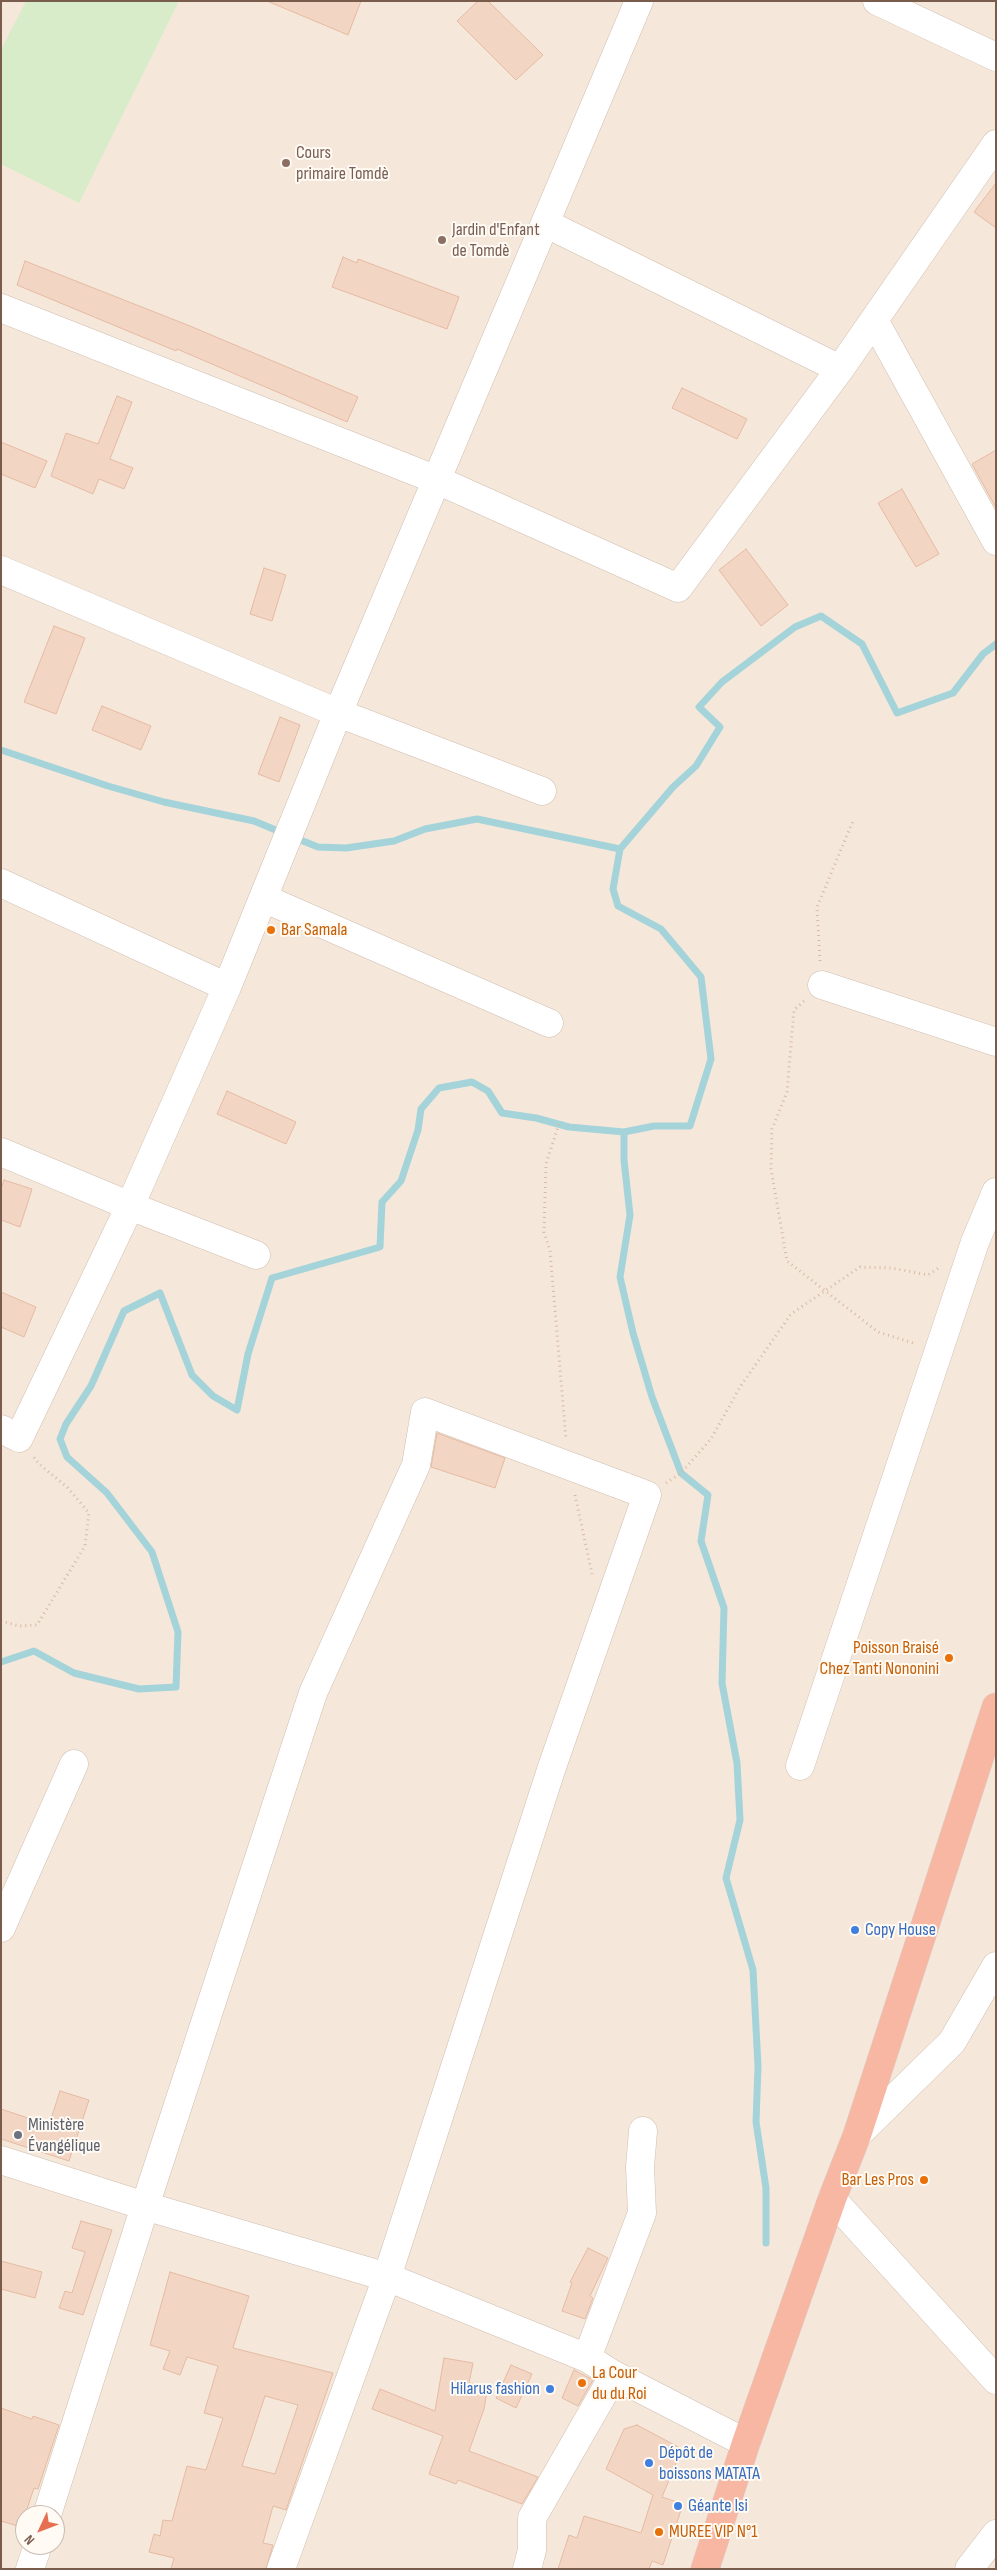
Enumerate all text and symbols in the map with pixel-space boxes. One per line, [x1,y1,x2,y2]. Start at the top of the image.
place label: Cours primaire Tomdè [296,142,389,184]
marker: Cours primaire Tomdè [280,157,292,169]
place label: Jardin d'Enfant de Tomdè [452,219,540,262]
marker: Jardin d'Enfant de Tomdè [436,234,448,246]
place label: Bar Samala [281,919,347,941]
marker: Bar Samala [265,924,277,936]
place label: Poisson Braisé Chez Tanti Nononini [819,1637,939,1680]
marker: Poisson Braisé Chez Tanti Nononini [943,1652,955,1664]
place label: Copy House [865,1919,936,1941]
marker: Copy House [849,1924,861,1936]
place label: Ministère Évangélique [28,2114,100,2156]
marker: Ministère Évangélique [12,2129,24,2141]
place label: Bar Les Pros [842,2169,914,2191]
marker: Bar Les Pros [918,2174,930,2186]
place label: La Cour du du Roi [592,2362,647,2404]
marker: La Cour du du Roi [576,2377,588,2389]
place label: Hilarus fashion [451,2378,540,2400]
marker: Hilarus fashion [544,2383,556,2395]
place label: Dépôt de boissons MATATA [659,2442,760,2484]
marker: Dépôt de boissons MATATA [643,2457,655,2469]
place label: Géante Isi [688,2495,748,2517]
marker: Géante Isi [672,2500,684,2512]
north arrow [15,2505,65,2555]
place label: MUREE VIP N°1 [669,2521,758,2543]
marker: MUREE VIP N°1 [653,2526,665,2538]
text: N [21,2531,38,2548]

